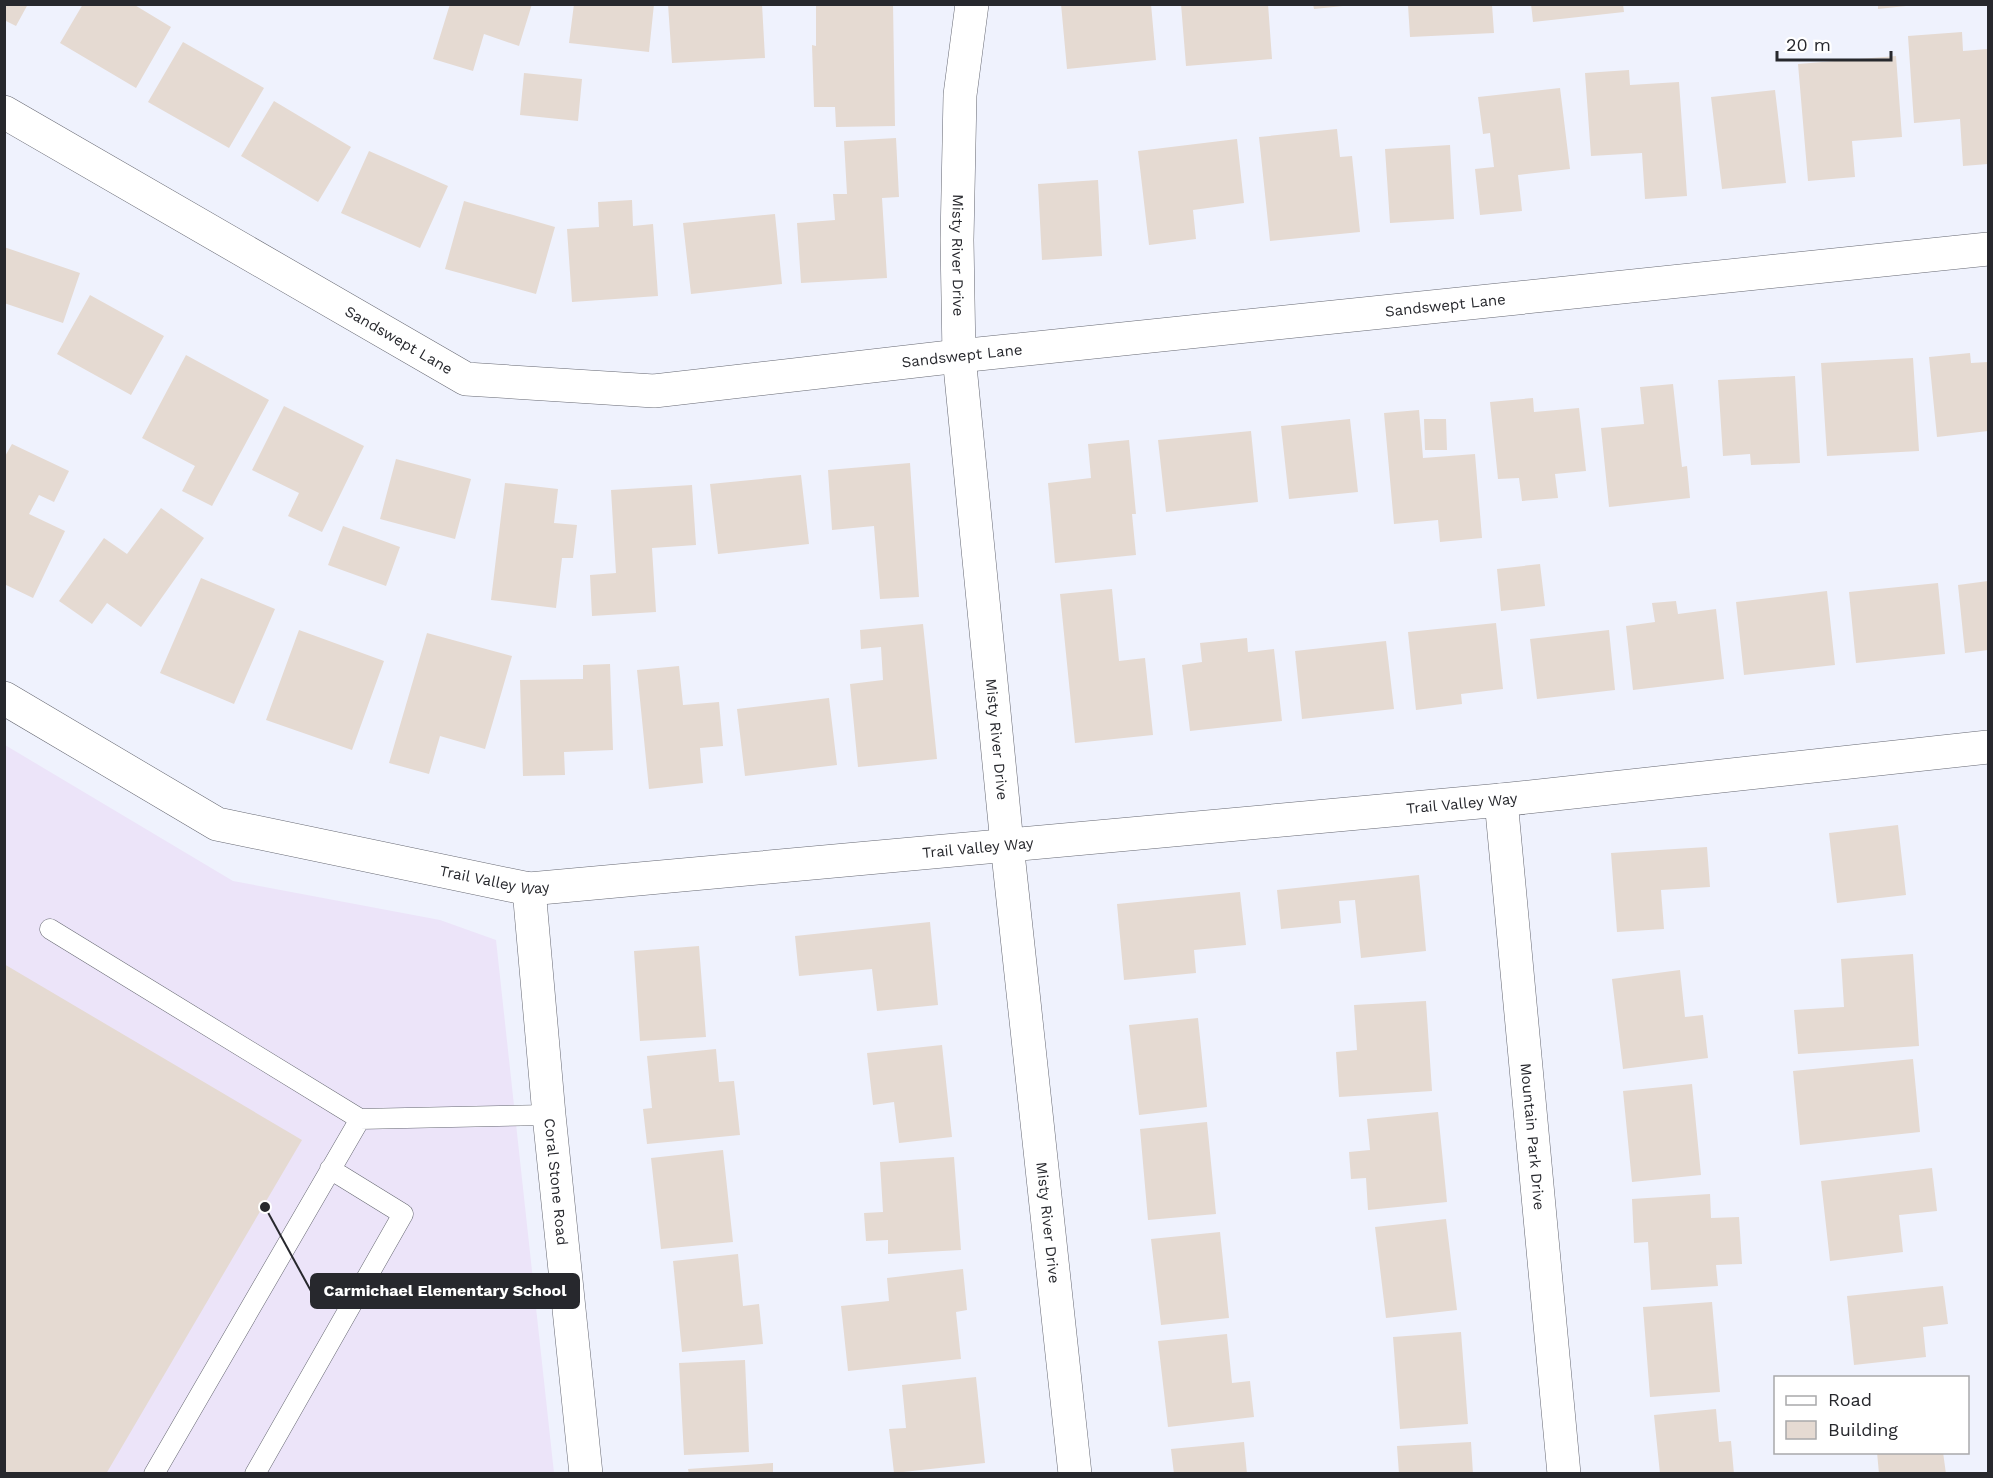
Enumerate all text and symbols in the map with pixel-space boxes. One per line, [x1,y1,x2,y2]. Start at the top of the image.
scale bar [1777,24,1891,62]
text: 20 m [1786,34,1831,55]
street label: Misty River Drive [948,194,967,316]
street label: Sandswept Lane [1384,290,1507,321]
street label: Sandswept Lane [342,302,456,378]
street label: Sandswept Lane [901,340,1023,372]
street label: Misty River Drive [982,678,1012,801]
street label: Trail Valley Way [1405,789,1519,818]
street label: Trail Valley Way [921,834,1035,862]
street label: Trail Valley Way [438,862,551,899]
street label: Mountain Park Drive [1517,1062,1548,1211]
street label: Coral Stone Road [540,1117,571,1246]
street label: Misty River Drive [1032,1161,1063,1284]
callout: Carmichael Elementary School [311,1274,579,1308]
text: Carmichael Elementary School [324,1281,567,1300]
legend [1774,1376,1969,1454]
text: Road [1828,1389,1872,1410]
text: Building [1828,1419,1898,1440]

